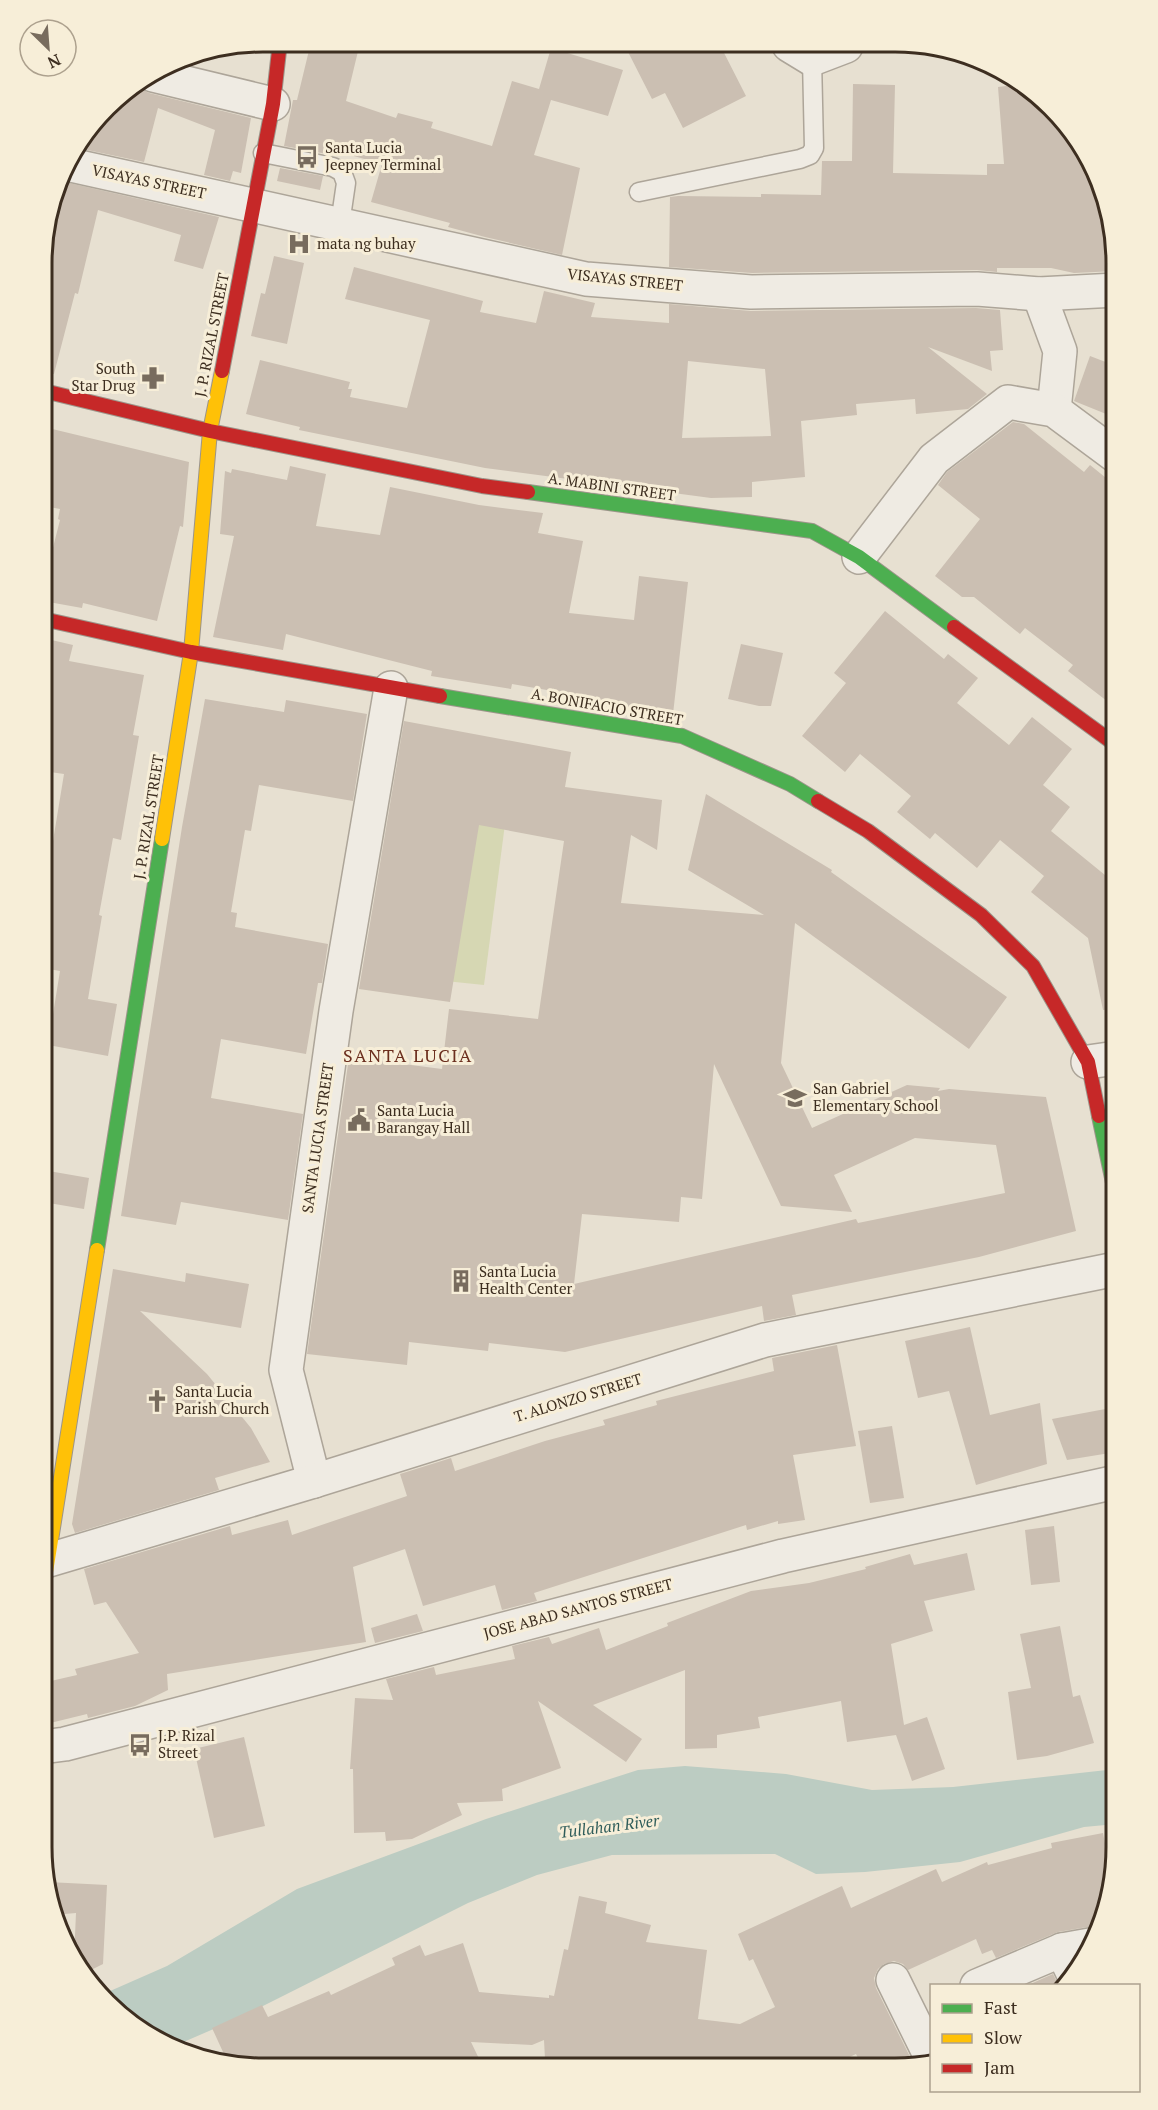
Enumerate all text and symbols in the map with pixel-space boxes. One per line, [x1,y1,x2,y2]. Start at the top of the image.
north arrow [18,18,78,78]
text: N [44,49,64,74]
place label: Santa Lucia Jeepney Terminal [325,137,441,174]
bus stop icon: Santa Lucia Jeepney Terminal [294,144,320,170]
street label: VISAYAS STREET [90,159,208,203]
hospital icon: mata ng buhay [286,231,312,257]
place label: mata ng buhay [317,233,416,253]
street label: VISAYAS STREET [566,263,684,295]
street label: J. P. RIZAL STREET [189,271,233,399]
place label: South Star Drug [72,358,136,395]
pharmacy icon: South Star Drug [140,365,166,391]
street label: A. MABINI STREET [547,467,677,505]
street label: A. BONIFACIO STREET [530,683,685,729]
street label: J. P. RIZAL STREET [128,753,168,881]
district label: SANTA LUCIA [343,1043,473,1067]
street label: SANTA LUCIA STREET [297,1061,337,1214]
place label: San Gabriel Elementary School [813,1078,939,1115]
school or university icon: San Gabriel Elementary School [782,1085,808,1111]
place label: Santa Lucia Barangay Hall [377,1100,470,1137]
public building icon: Santa Lucia Barangay Hall [346,1107,372,1133]
place label: Santa Lucia Health Center [479,1261,572,1298]
building icon: Santa Lucia Health Center [448,1268,474,1294]
street label: T. ALONZO STREET [511,1368,644,1426]
place label: Santa Lucia Parish Church [175,1381,270,1418]
church icon: Santa Lucia Parish Church [144,1388,170,1414]
street label: JOSE ABAD SANTOS STREET [481,1573,674,1643]
place label: J.P. Rizal Street [158,1725,215,1762]
bus stop icon: J.P. Rizal Street [127,1732,153,1758]
water label: Tullahan River [558,1809,661,1843]
legend [930,1984,1140,2092]
text: Fast [984,1995,1018,2019]
text: Slow [984,2025,1023,2049]
text: Jam [984,2055,1015,2079]

